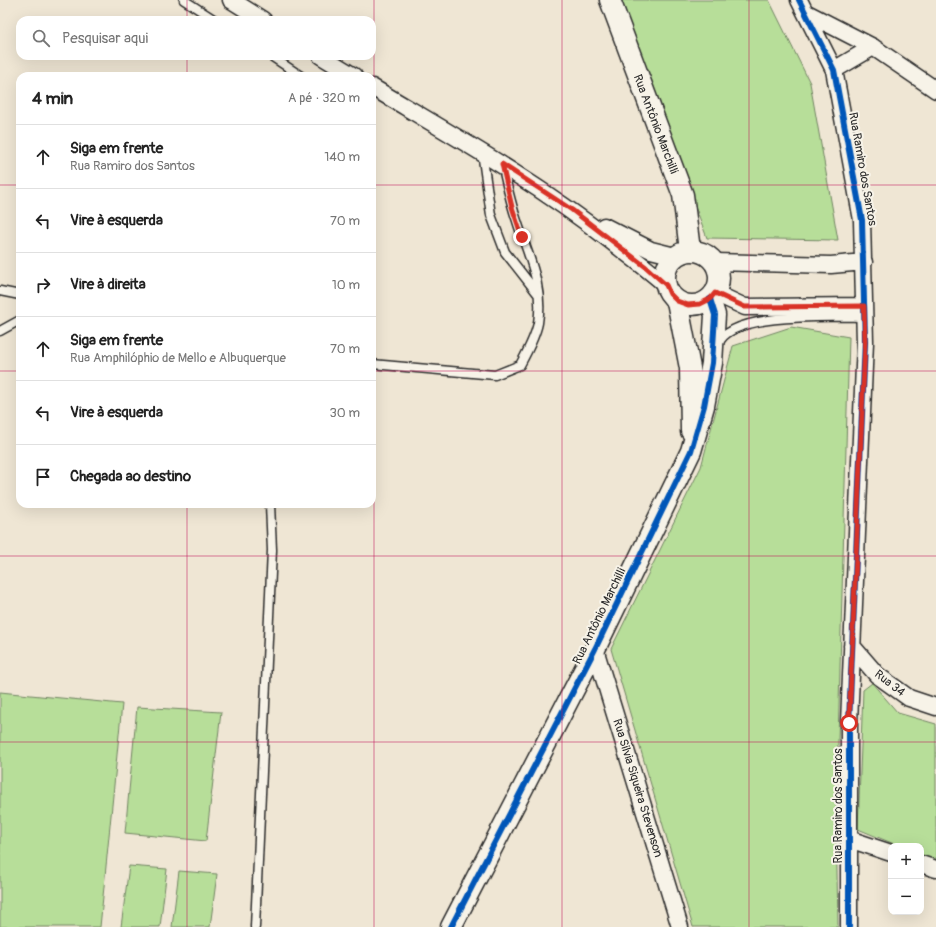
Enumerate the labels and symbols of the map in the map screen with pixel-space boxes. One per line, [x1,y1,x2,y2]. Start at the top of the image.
street label: Rua Antônio Marchilli [630,72,681,176]
street label: Rua Ramiro dos Santos [845,111,880,228]
route end [513,228,531,246]
street label: Rua Antônio Marchilli [570,566,629,667]
street label: Rua 34 [871,667,908,700]
route start [840,714,858,732]
street label: Rua Silvia Siqueira Stevenson [609,717,666,859]
street label: Rua Ramiro dos Santos [831,748,846,864]

